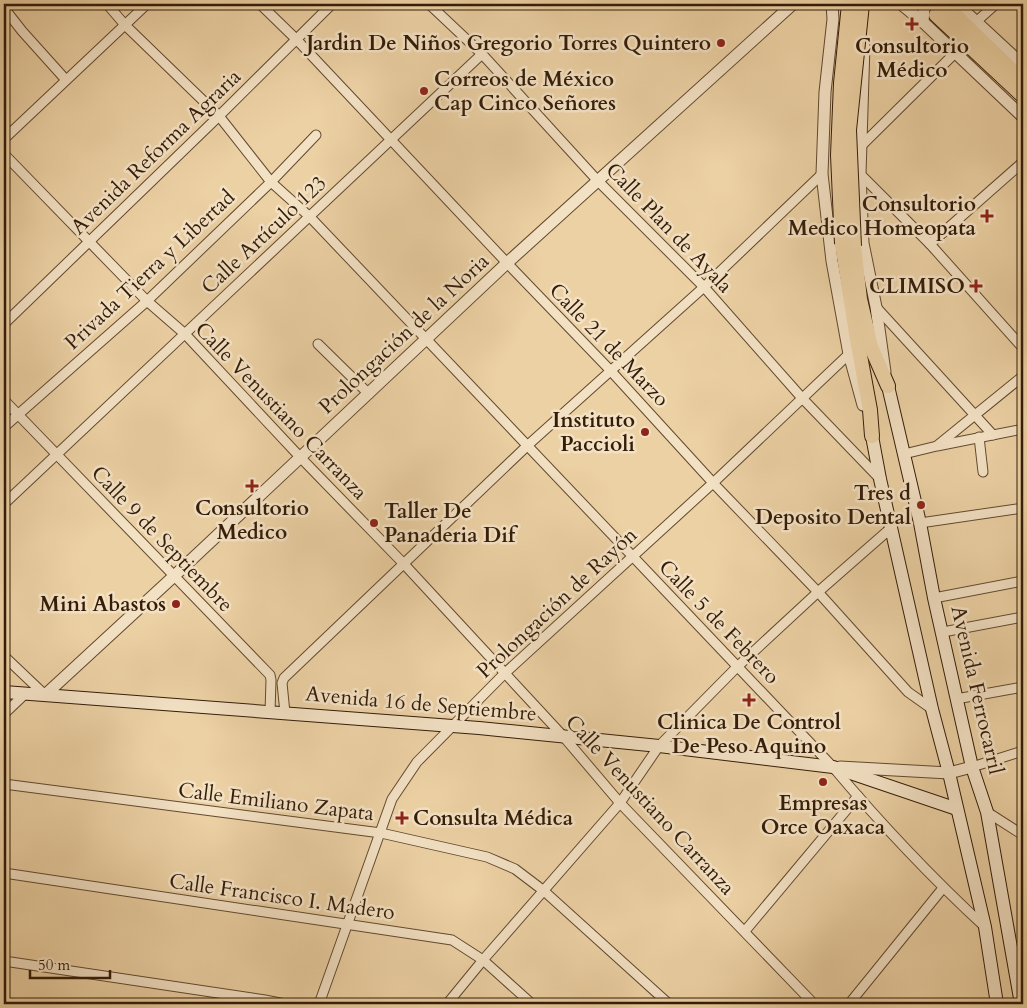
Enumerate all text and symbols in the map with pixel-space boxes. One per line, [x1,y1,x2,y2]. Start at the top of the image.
marker: Consultorio Médico [905,17,919,31]
place label: Jardin De Niños Gregorio Torres Quintero [303,29,711,58]
place label: Consultorio Médico [855,32,969,85]
marker: Jardin De Niños Gregorio Torres Quintero [715,37,727,49]
street label: Avenida Reforma Agraria [64,63,248,241]
place label: Correos de México Cap Cinco Señores [434,65,616,118]
marker: Correos de México Cap Cinco Señores [418,85,430,97]
street label: Calle Plan de Ayala [599,156,739,300]
street label: Calle Artículo 123 [195,169,333,301]
street label: Privada Tierra y Libertad [59,183,241,357]
place label: Consultorio Medico Homeopata [788,190,977,243]
marker: Consultorio Medico Homeopata [980,209,994,223]
street label: Prolongación de la Noria [312,247,496,421]
place label: CLIMISO [869,272,965,301]
street label: Calle 21 de Marzo [542,277,676,413]
marker: CLIMISO [969,279,983,293]
street label: Calle Venustiano Carranza [188,316,374,506]
place label: Instituto Paccioli [552,406,635,459]
marker: Instituto Paccioli [639,426,651,438]
street label: Calle 9 de Septiembre [84,459,240,619]
marker: Consultorio Medico [245,479,259,493]
place label: Tres d Deposito Dental [755,479,911,532]
place label: Consultorio Medico [195,494,309,547]
place label: Taller De Panaderia Dif [384,497,519,550]
marker: Tres d Deposito Dental [915,499,927,511]
marker: Taller De Panaderia Dif [368,517,380,529]
street label: Prolongación de Rayón [470,521,644,685]
street label: Calle 5 de Febrero [652,553,786,691]
place label: Mini Abastos [40,590,166,619]
marker: Mini Abastos [170,598,182,610]
street label: Avenida Ferrocarril [943,603,1011,777]
street label: Avenida 16 de Septiembre [304,679,538,729]
marker: Clinica De Control De Peso Aquino [742,693,756,707]
street label: Calle Venustiano Carranza [559,708,741,902]
place label: Clinica De Control De Peso Aquino [657,708,841,761]
street label: Calle Emiliano Zapata [177,776,375,828]
marker: Empresas Orce Oaxaca [817,776,829,788]
place label: Empresas Orce Oaxaca [761,789,886,842]
place label: Consulta Médica [413,804,574,833]
marker: Consulta Médica [395,811,409,825]
street label: Calle Francisco I. Madero [167,867,397,927]
scale bar [30,948,110,980]
text: 50 m [38,955,70,975]

